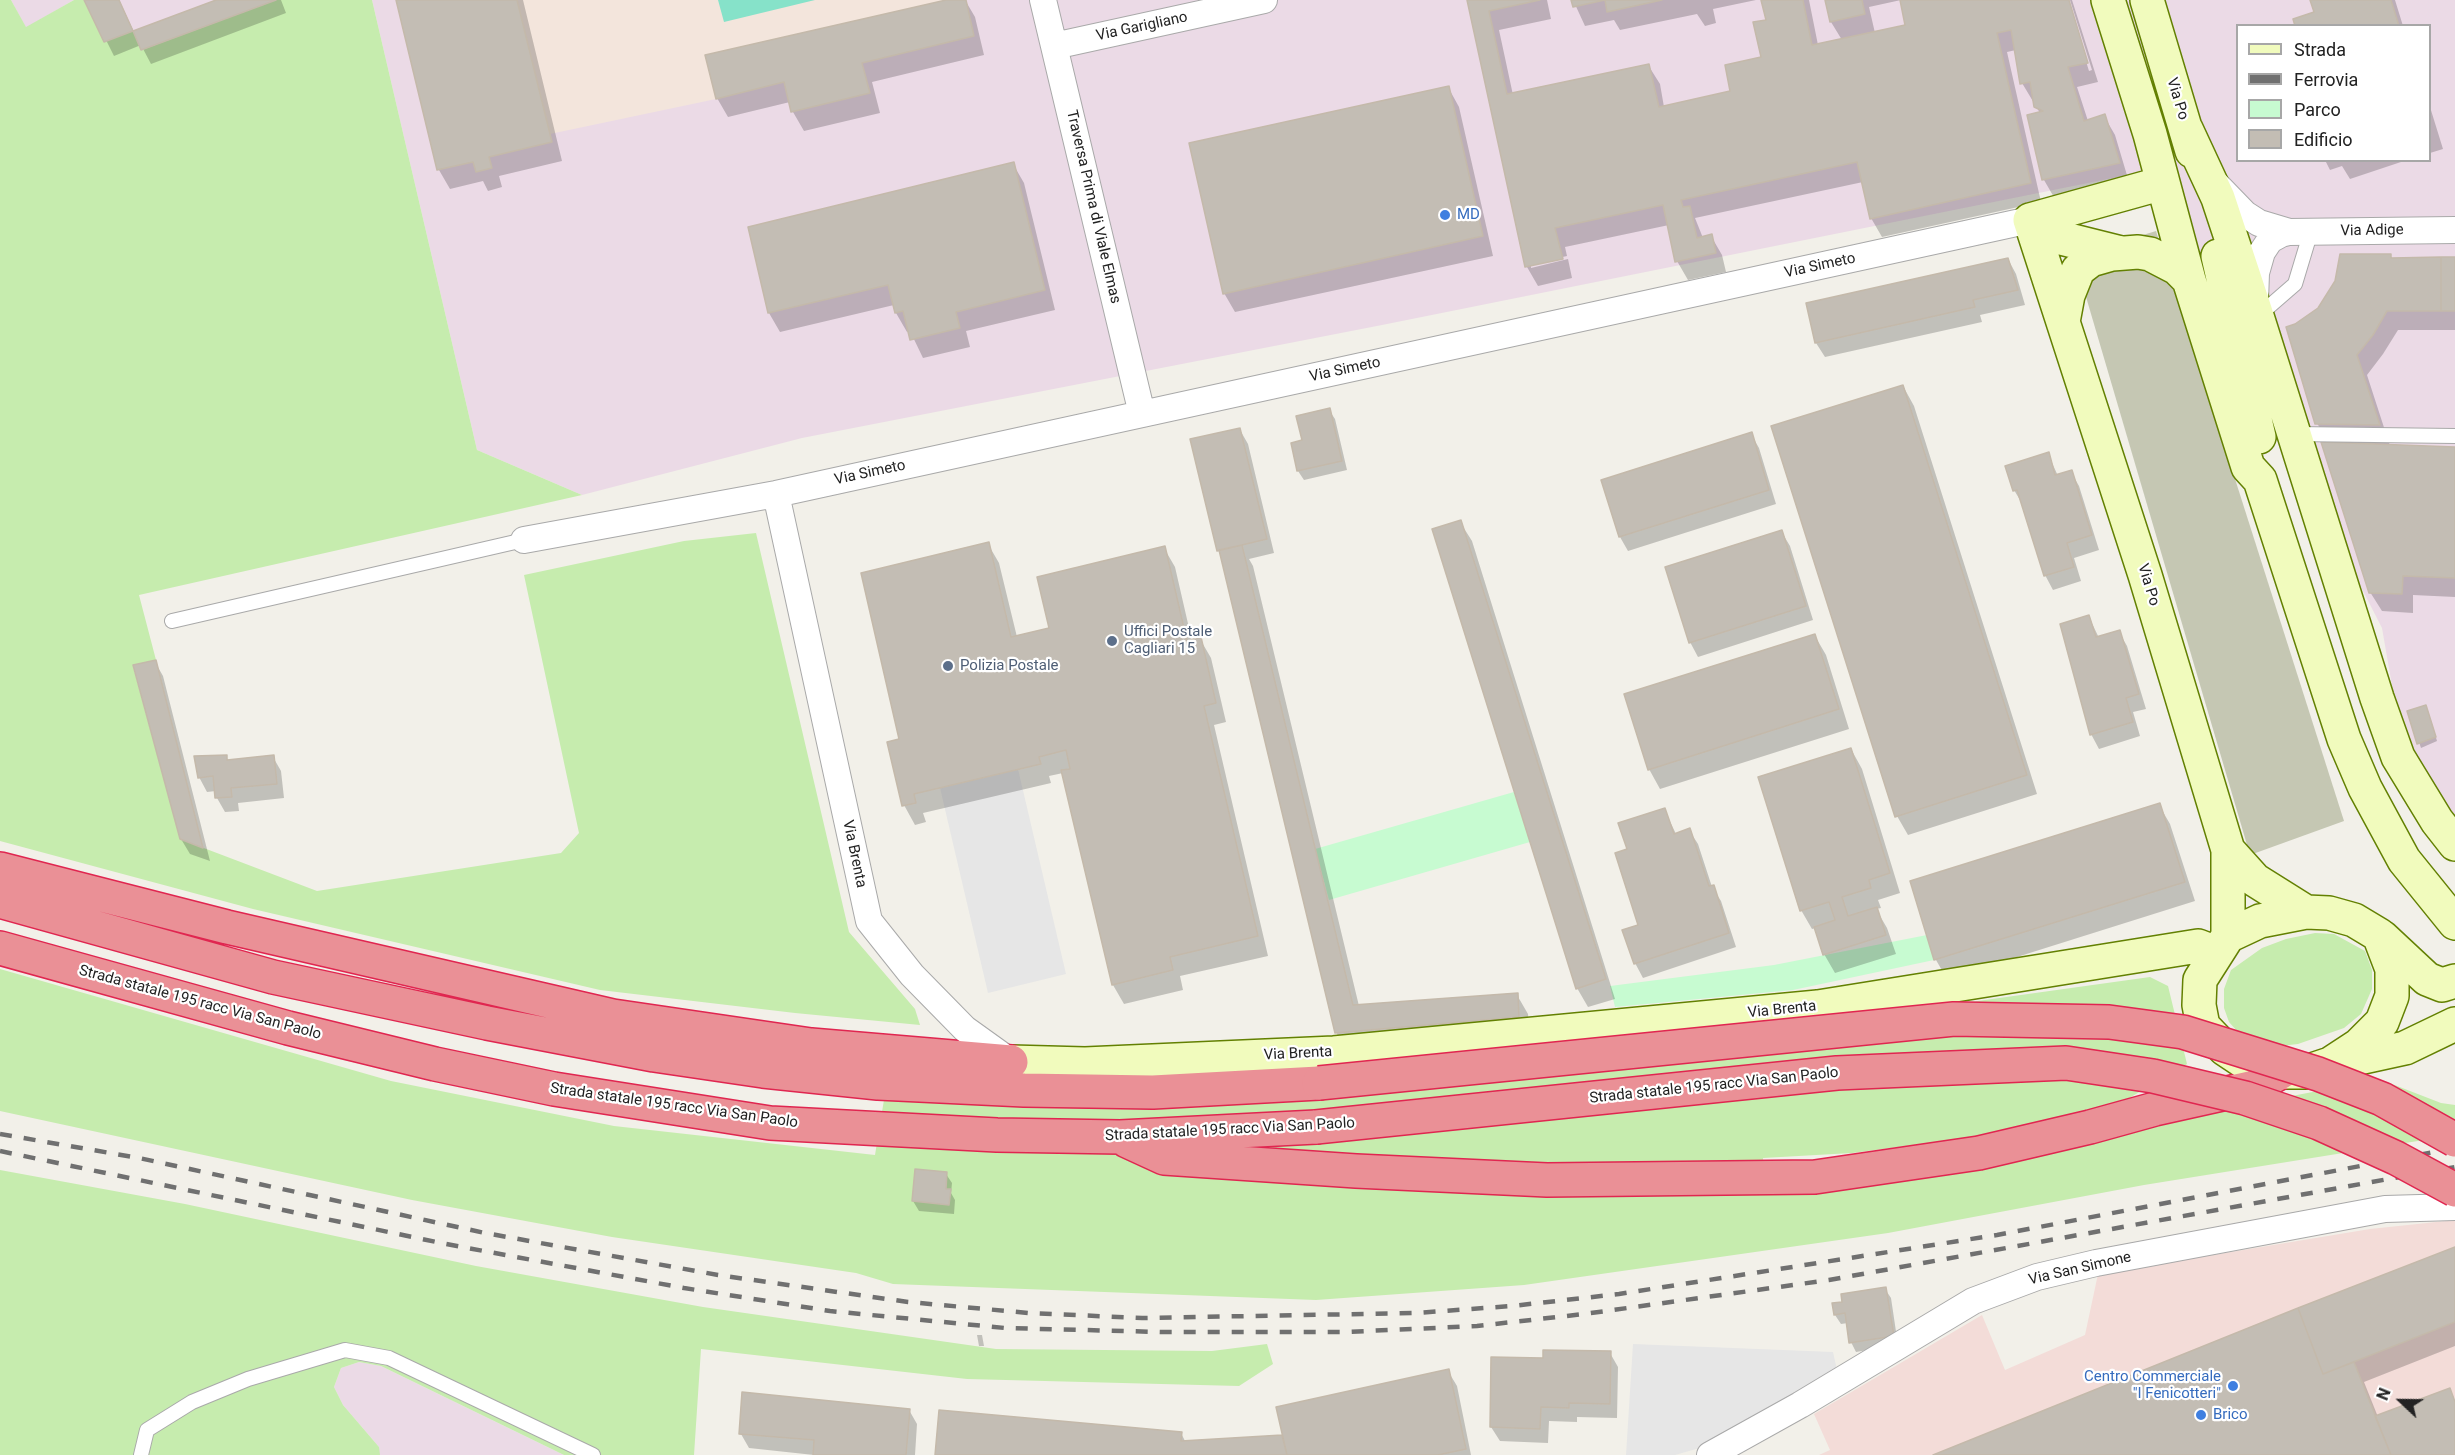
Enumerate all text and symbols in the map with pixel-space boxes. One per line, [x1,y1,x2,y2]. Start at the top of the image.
street label: Via Garigliano [1095,9,1189,45]
legend [2236,24,2431,162]
text: Strada [2294,39,2346,60]
text: Ferrovia [2294,69,2358,90]
street label: Via Po [2162,76,2192,122]
text: Parco [2294,99,2341,120]
street label: Traversa Prima di Viale Elmas [1062,108,1124,306]
text: Edificio [2294,129,2353,150]
place label: MD [1457,206,1480,224]
marker: MD [1438,208,1452,222]
street label: Via Adige [2340,221,2404,241]
street label: Via Simeto [1783,250,1857,282]
street label: Via Simeto [1308,354,1382,386]
street label: Via Simeto [833,457,907,489]
street label: Via Po [2133,562,2163,608]
place label: Uffici Postale Cagliari 15 [1124,623,1212,658]
marker: Uffici Postale Cagliari 15 [1105,634,1119,648]
place label: Polizia Postale [960,657,1059,675]
marker: Polizia Postale [941,659,955,673]
street label: Via Brenta [838,819,870,889]
street label: Strada statale 195 racc Via San Paolo [77,962,323,1044]
street label: Via Brenta [1747,997,1817,1023]
street label: Via Brenta [1263,1043,1333,1065]
street label: Strada statale 195 racc Via San Paolo [1589,1064,1839,1108]
street label: Strada statale 195 racc Via San Paolo [549,1080,799,1132]
street label: Strada statale 195 racc Via San Paolo [1105,1114,1355,1146]
street label: Via San Simone [2027,1248,2133,1290]
place label: Centro Commerciale "I Fenicotteri" [2084,1368,2221,1403]
north arrow [2371,1371,2431,1431]
marker: Centro Commerciale "I Fenicotteri" [2226,1379,2240,1393]
text: N [2373,1385,2395,1403]
place label: Brico [2213,1406,2247,1424]
marker: Brico [2194,1408,2208,1422]

